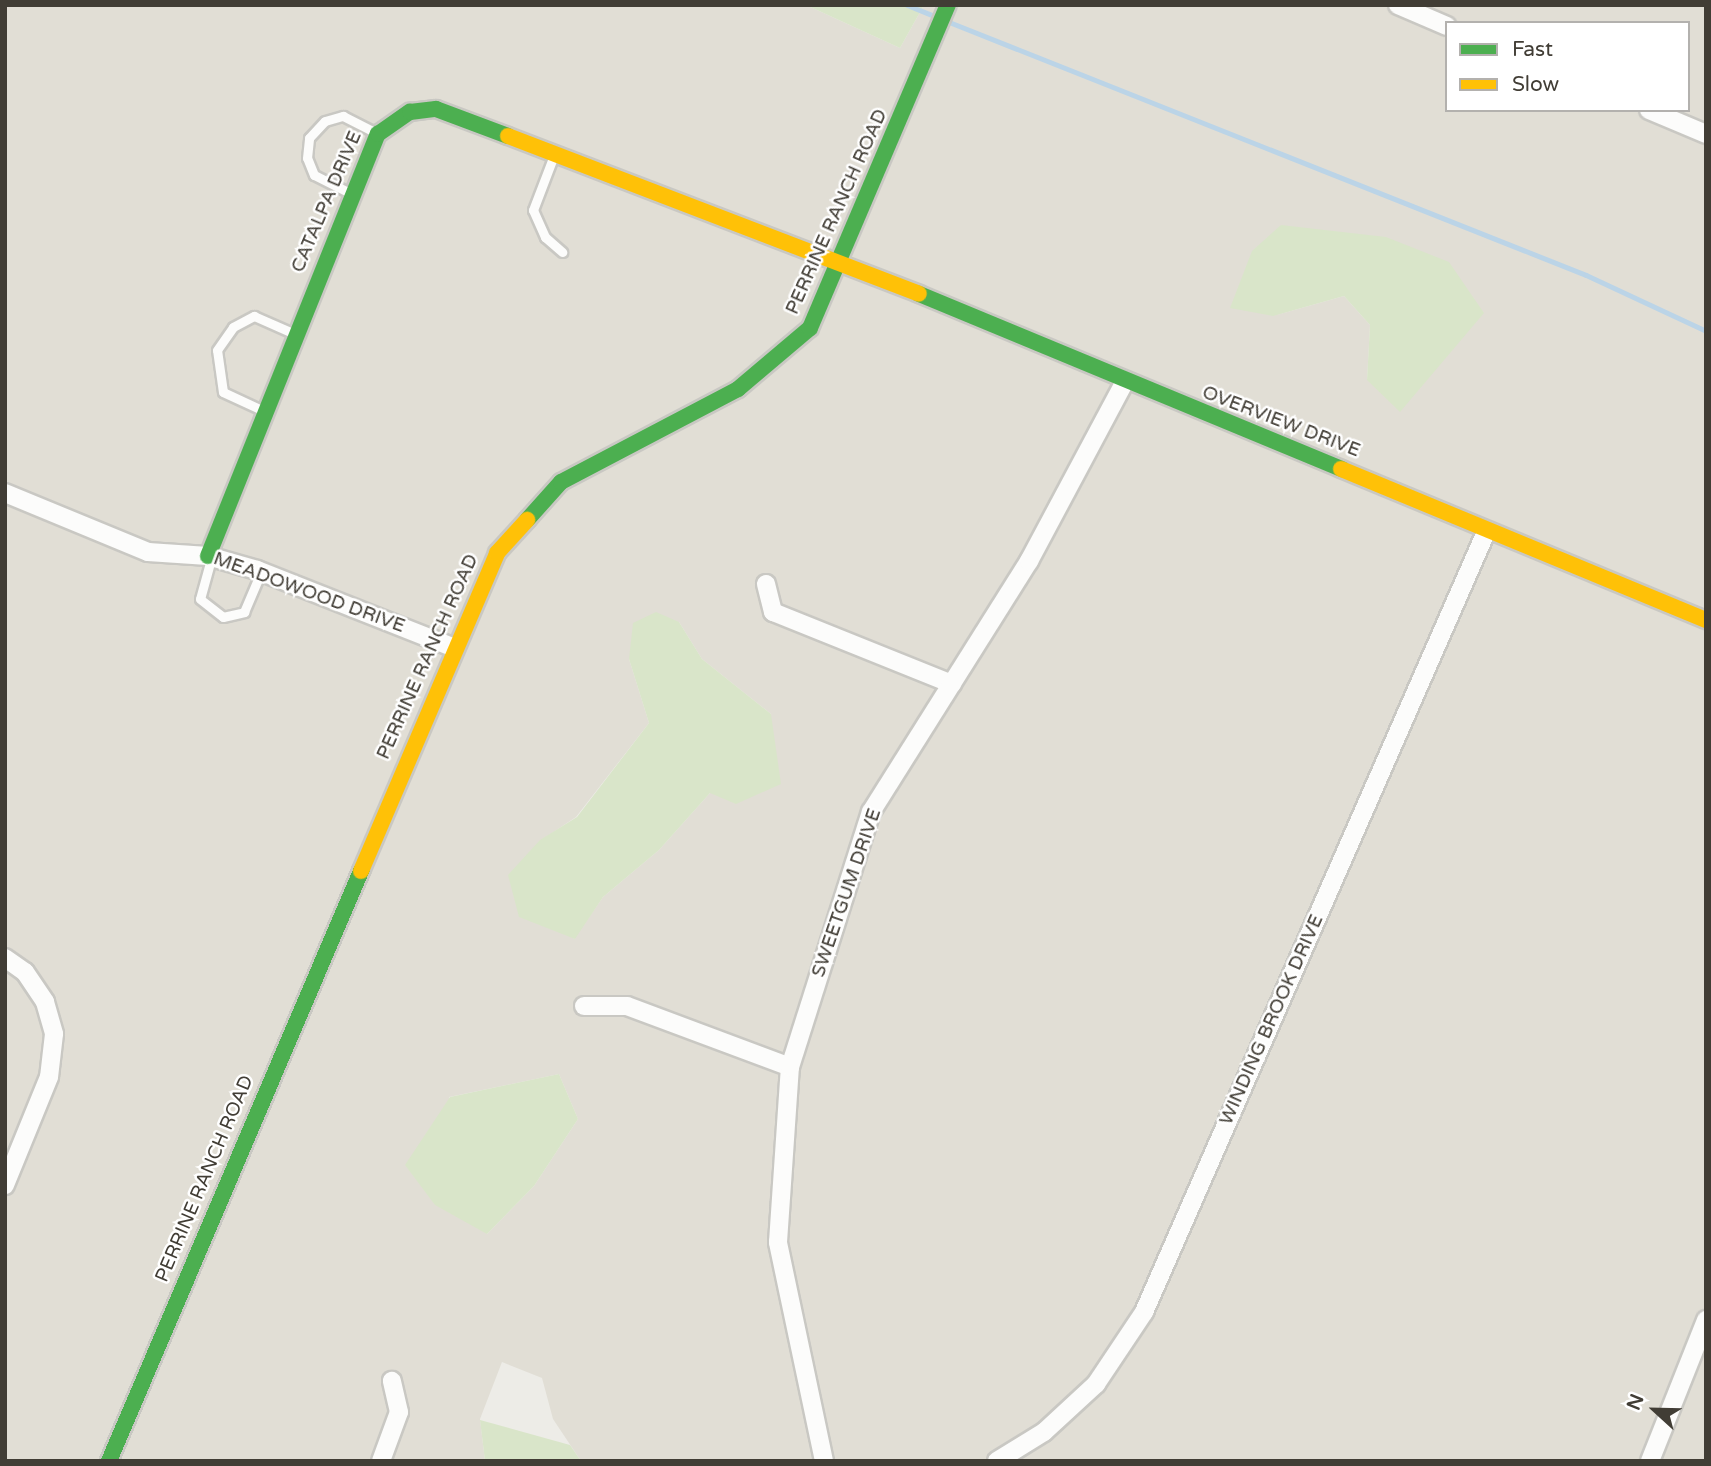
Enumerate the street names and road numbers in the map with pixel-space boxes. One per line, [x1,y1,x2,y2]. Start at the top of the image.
street label: PERRINE RANCH ROAD [781,106,893,318]
street label: CATALPA DRIVE [287,128,367,276]
street label: OVERVIEW DRIVE [1199,381,1363,463]
street label: MEADOWOOD DRIVE [210,548,408,638]
street label: PERRINE RANCH ROAD [372,551,484,763]
street label: SWEETGUM DRIVE [807,806,887,980]
street label: WINDING BROOK DRIVE [1215,911,1329,1129]
street label: PERRINE RANCH ROAD [151,1072,259,1286]

